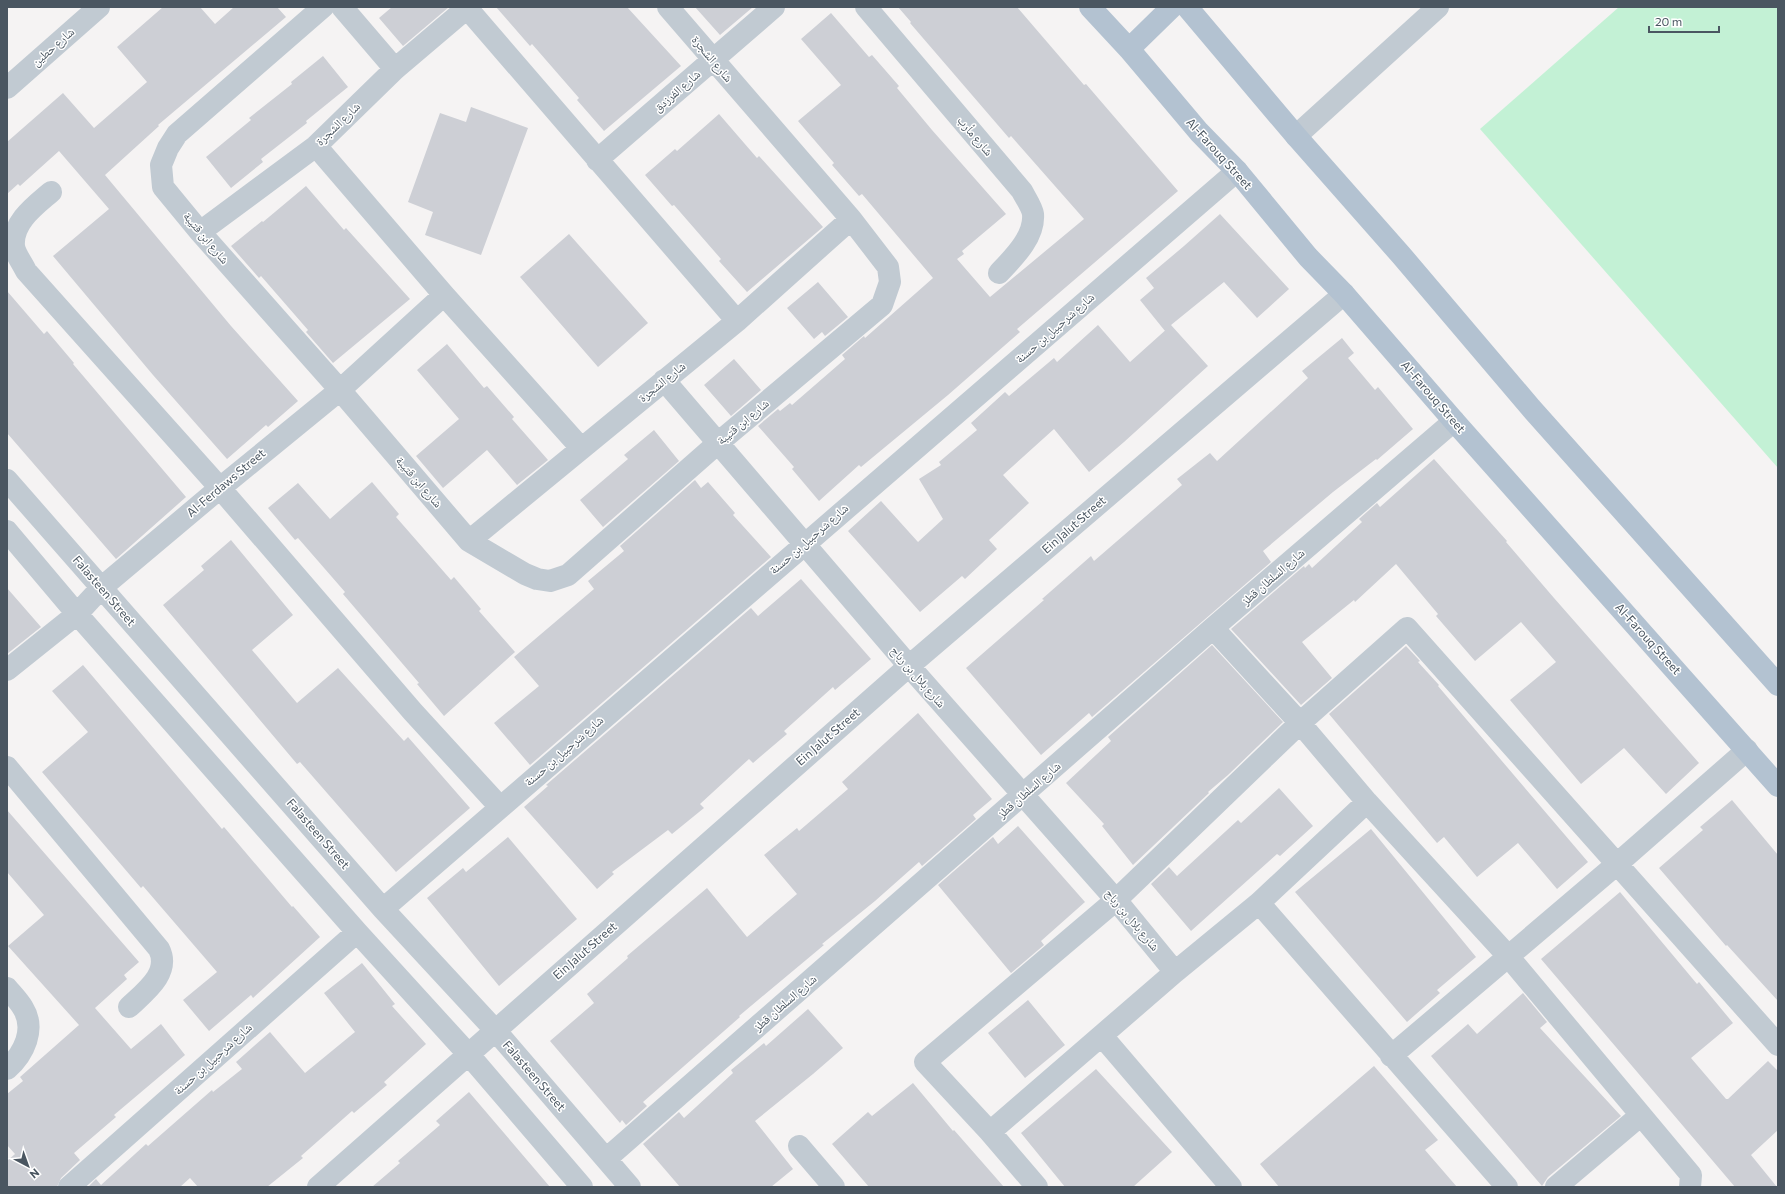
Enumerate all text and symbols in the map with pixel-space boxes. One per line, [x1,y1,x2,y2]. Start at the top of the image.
scale bar [1649,8,1719,34]
text: 20 m [1655,14,1682,28]
street label: شارع حطين [28,24,78,70]
street label: شارع الشجرة [688,32,736,86]
street label: شارع الفرزدق [650,66,704,116]
street label: شارع الشجرة [312,99,364,149]
street label: شارع مأرب [954,113,996,159]
street label: Al-Farouq Street [1184,115,1255,192]
street label: شارع ابن قتيبة [180,209,233,267]
street label: شارع شرحبيل بن حسنة [1012,289,1098,367]
street label: Al-Farouq Street [1399,357,1469,435]
street label: شارع الشجرة [635,358,689,406]
street label: شارع ابن قتيبة [714,395,772,448]
street label: Al-Ferdaws Street [183,445,268,519]
street label: شارع ابن قتيبة [392,453,446,511]
street label: Ein Jalut Street [1039,493,1109,557]
street label: شارع شرحبيل بن حسنة [766,500,852,578]
street label: شارع السلطان قطز [1237,545,1308,610]
street label: Falasteen Street [71,552,139,628]
street label: Al-Farouq Street [1613,600,1684,677]
street label: شارع بلال بن رباح [887,643,949,711]
street label: Ein Jalut Street [793,705,863,769]
street label: شارع شرحبيل بن حسنة [521,712,607,790]
street label: شارع السلطان قطز [993,758,1064,823]
street label: Falasteen Street [285,795,353,871]
street label: شارع بلال بن رباح [1101,886,1163,954]
street label: Ein Jalut Street [550,919,620,983]
street label: شارع السلطان قطز [749,971,820,1036]
street label: شارع شرحبيل بن حسنة [171,1020,256,1098]
street label: Falasteen Street [501,1037,569,1113]
north arrow [8,1146,48,1186]
text: N [28,1166,42,1182]

